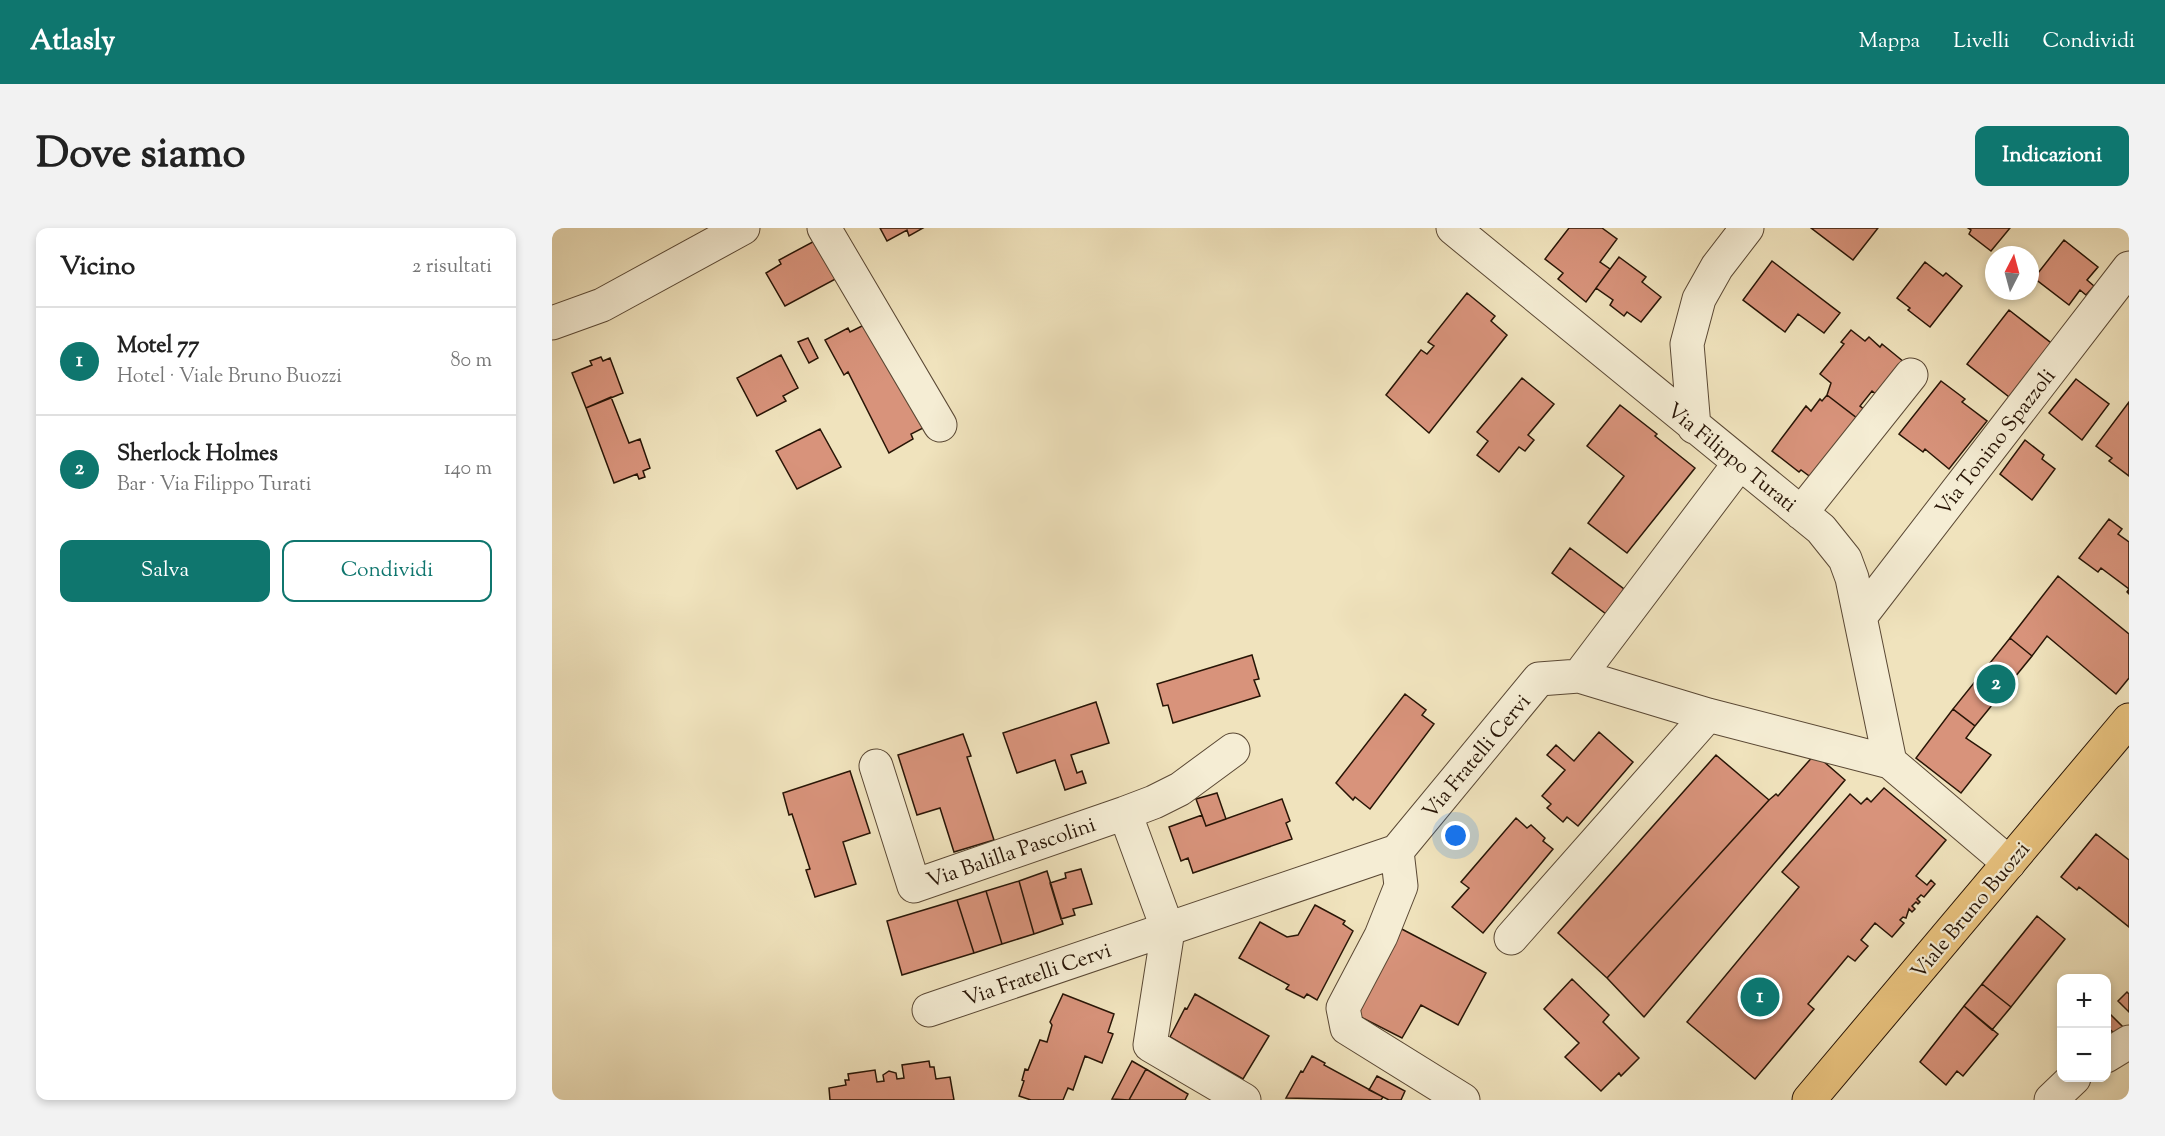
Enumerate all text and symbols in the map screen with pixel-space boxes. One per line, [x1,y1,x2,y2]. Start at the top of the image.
text: Atlasly [30,22,115,62]
text: Mappa [1859,27,1920,57]
text: Livelli [1953,27,2010,57]
text: Condividi [2043,27,2135,57]
text: Dove siamo [36,126,245,186]
button: Indicazioni [1975,126,2129,186]
north arrow [1985,246,2039,300]
text: Vicino [60,249,135,286]
text: 2 risultati [412,253,492,282]
text: Motel 77 [117,331,199,363]
text: 1 [76,347,83,376]
text: 80 m [451,347,492,376]
text: Hotel · Viale Bruno Buozzi [117,363,342,392]
street label: Via Tonino Spazzoli [1929,363,2064,523]
street label: Via Filippo Turati [1659,397,1802,520]
text: Sherlock Holmes [117,439,278,471]
text: 2 [75,455,84,484]
text: 140 m [444,455,492,484]
text: Bar · Via Filippo Turati [117,471,311,500]
button: Salva [60,540,270,602]
button: Condividi [282,540,492,602]
pin: 2 [1976,662,2016,706]
street label: Via Fratelli Cervi [1416,688,1539,826]
street label: Via Balilla Pascolini [923,811,1100,897]
your location [1441,821,1470,850]
street label: Viale Bruno Buozzi [1905,836,2038,987]
street label: Via Fratelli Cervi [960,937,1116,1015]
pin: 1 [1740,974,1780,1020]
map controls [2057,974,2111,1082]
button: + [2057,974,2111,1028]
button: − [2057,1028,2111,1082]

